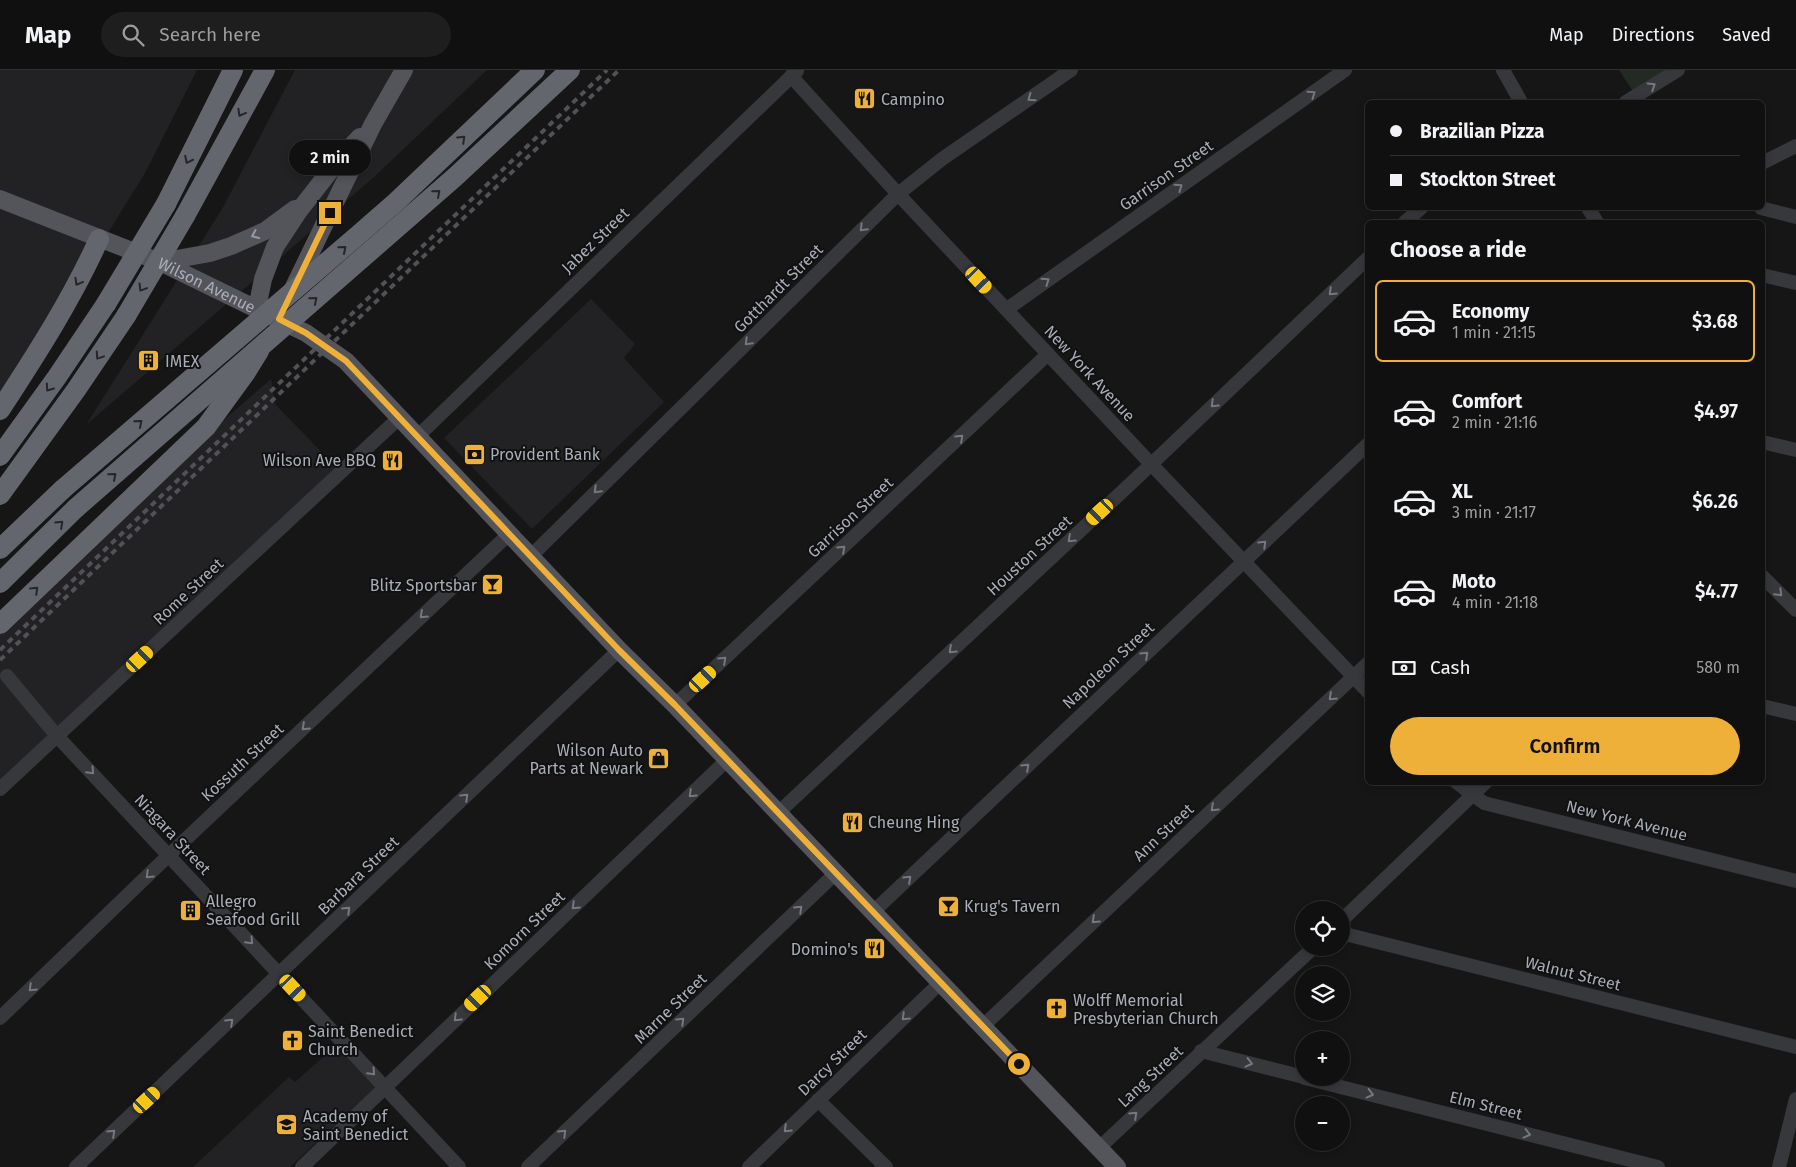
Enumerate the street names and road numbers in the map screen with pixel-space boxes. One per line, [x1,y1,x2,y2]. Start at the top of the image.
street label: Garrison Street [1116,136,1217,215]
street label: Jabez Street [558,203,633,277]
street label: Gotthardt Street [730,240,827,337]
street label: Wilson Avenue [155,253,258,317]
street label: New York Avenue [1040,321,1139,425]
street label: Garrison Street [804,473,897,562]
street label: Houston Street [983,511,1076,599]
street label: Rome Street [149,554,227,629]
street label: Napoleon Street [1059,618,1158,713]
street label: Kossuth Street [197,719,288,805]
street label: Niagara Street [131,790,215,879]
street label: New York Avenue [1564,796,1689,845]
street label: Ann Street [1129,799,1198,865]
street label: Barbara Street [314,832,403,919]
street label: Komorn Street [480,887,569,974]
street label: Walnut Street [1523,952,1623,995]
street label: Marne Street [630,969,711,1048]
street label: Darcy Street [794,1025,871,1100]
street label: Lang Street [1114,1041,1187,1111]
street label: Elm Street [1447,1087,1525,1124]

